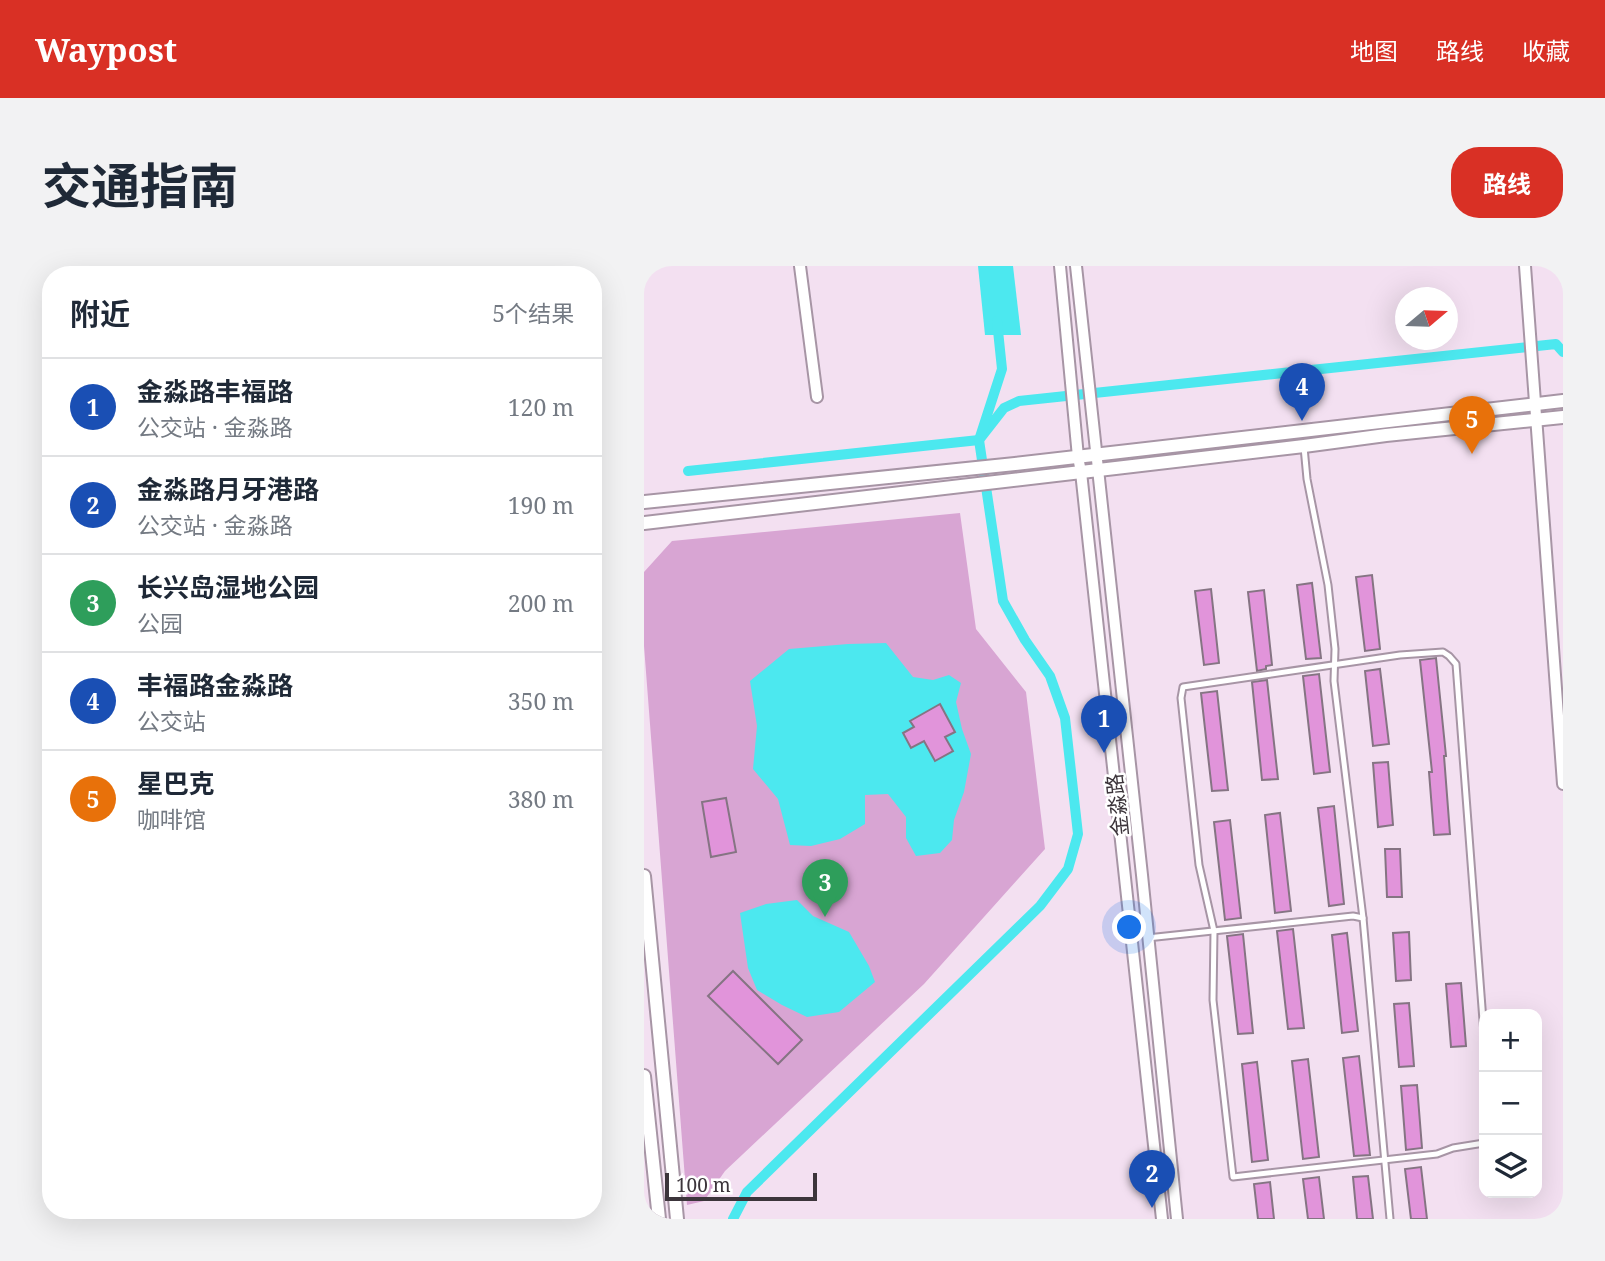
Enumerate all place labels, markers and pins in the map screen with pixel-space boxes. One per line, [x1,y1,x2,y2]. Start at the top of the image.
pin: 4 [1279,363,1325,421]
pin: 5 [1449,396,1495,454]
pin: 1 [1081,695,1127,753]
pin: 3 [802,859,848,917]
pin: 2 [1129,1150,1175,1208]

